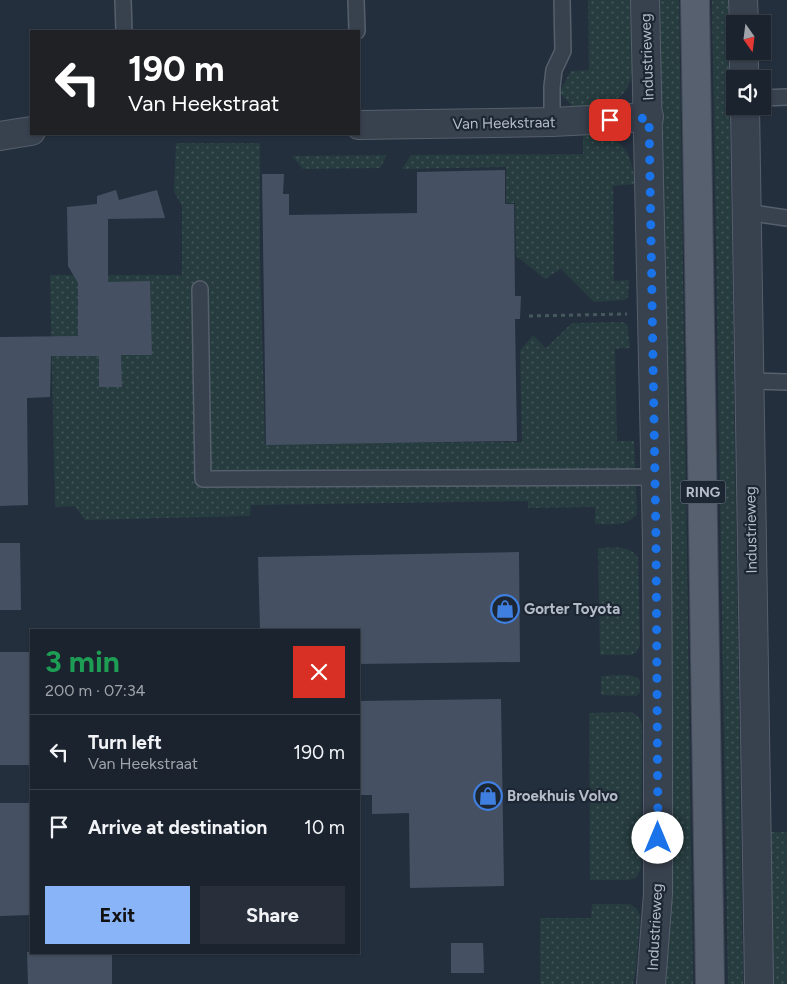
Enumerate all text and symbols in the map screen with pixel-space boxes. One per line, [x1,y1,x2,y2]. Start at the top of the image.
street label: Industrieweg [636,13,658,101]
north arrow [726,15,771,60]
map controls [726,15,771,115]
text: 190 m [128,48,225,90]
icon: left [45,50,110,115]
button: sound [726,70,771,115]
text: Van Heekstraat [128,90,279,117]
pin [589,99,631,141]
icon: arrive [596,106,624,134]
street label: Van Heekstraat [452,113,556,133]
road number: RING [680,481,726,504]
street label: Industrieweg [741,486,761,574]
shop icon: Gorter Toyota [490,594,520,624]
place label: Gorter Toyota [524,600,620,618]
text: 3 min [45,643,120,680]
button: close [293,646,345,698]
text: 200 m · 07:34 [45,681,146,700]
text: Turn left [88,731,162,754]
icon: left [45,738,73,766]
text: 190 m [293,741,345,764]
text: Van Heekstraat [88,754,198,773]
shop icon: Broekhuis Volvo [473,781,503,811]
place label: Broekhuis Volvo [507,787,618,805]
position arrow [631,811,683,863]
icon: arrive [45,813,73,841]
text: Arrive at destination [88,816,267,839]
text: 10 m [304,816,345,839]
street label: Industrieweg [644,883,666,971]
button: Exit [45,886,190,944]
button: Share [200,886,345,944]

